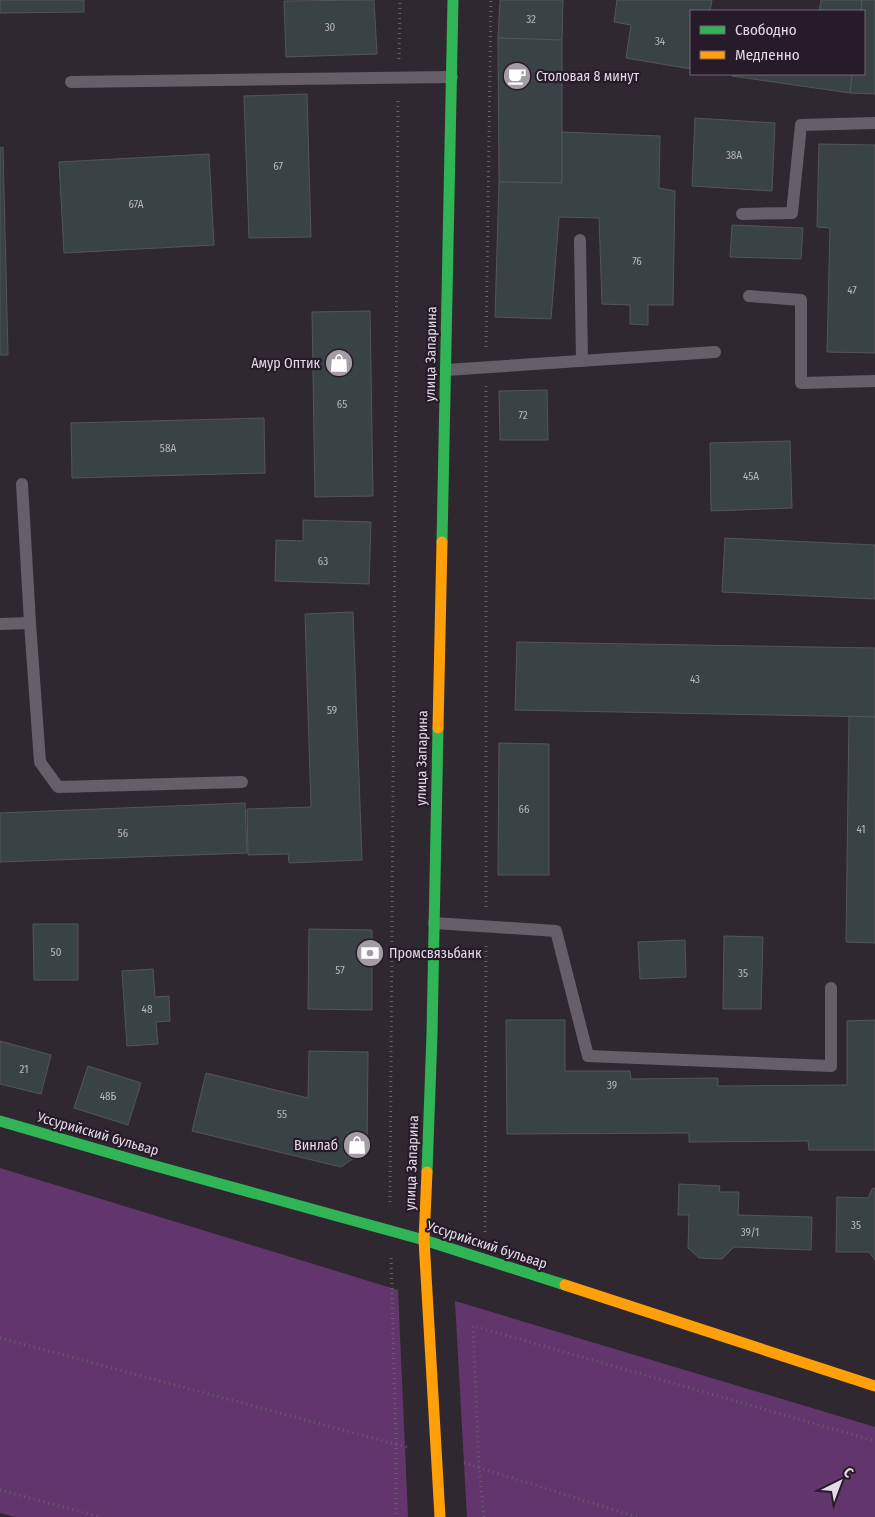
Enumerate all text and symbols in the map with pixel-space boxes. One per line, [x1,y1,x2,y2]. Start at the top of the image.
legend [690,10,865,75]
house number: 32 [526,13,536,26]
house number: 30 [325,21,336,34]
text: Свободно [735,21,797,39]
house number: 34 [655,35,666,48]
text: Медленно [735,46,800,64]
cafe icon: Столовая 8 минут [502,61,532,91]
place label: Столовая 8 минут [536,68,640,85]
house number: 38А [726,149,742,162]
house number: 67 [273,160,283,173]
house number: 67А [128,198,144,211]
house number: 76 [632,255,642,268]
house number: 47 [847,284,857,297]
street label: улица Запарина [422,306,440,402]
shop icon: Амур Оптик [324,348,354,378]
place label: Амур Оптик [251,355,320,372]
house number: 65 [337,398,347,411]
house number: 72 [518,409,528,422]
house number: 58А [160,442,176,455]
house number: 45А [743,470,759,483]
house number: 63 [318,555,328,568]
house number: 43 [690,673,700,686]
house number: 59 [327,704,337,717]
street label: улица Запарина [413,710,431,806]
house number: 66 [519,803,530,816]
house number: 41 [856,823,866,836]
house number: 56 [118,827,129,840]
bank icon: Промсвязьбанк [355,938,385,968]
place label: Промсвязьбанк [389,945,482,962]
house number: 50 [51,946,62,959]
house number: 57 [335,964,345,977]
house number: 35 [738,967,748,980]
house number: 48 [142,1003,153,1016]
house number: 21 [20,1063,28,1076]
house number: 39 [607,1079,617,1092]
house number: 48Б [100,1090,117,1103]
street label: Уссурийский бульвар [34,1108,161,1160]
house number: 55 [277,1108,287,1121]
street label: улица Запарина [402,1115,422,1211]
shop icon: Винлаб [342,1130,372,1160]
place label: Винлаб [294,1137,338,1154]
street label: Уссурийский бульвар [424,1217,549,1273]
house number: 35 [851,1219,861,1232]
house number: 39/1 [741,1226,759,1239]
north arrow [815,1457,865,1507]
text: С [840,1464,857,1482]

